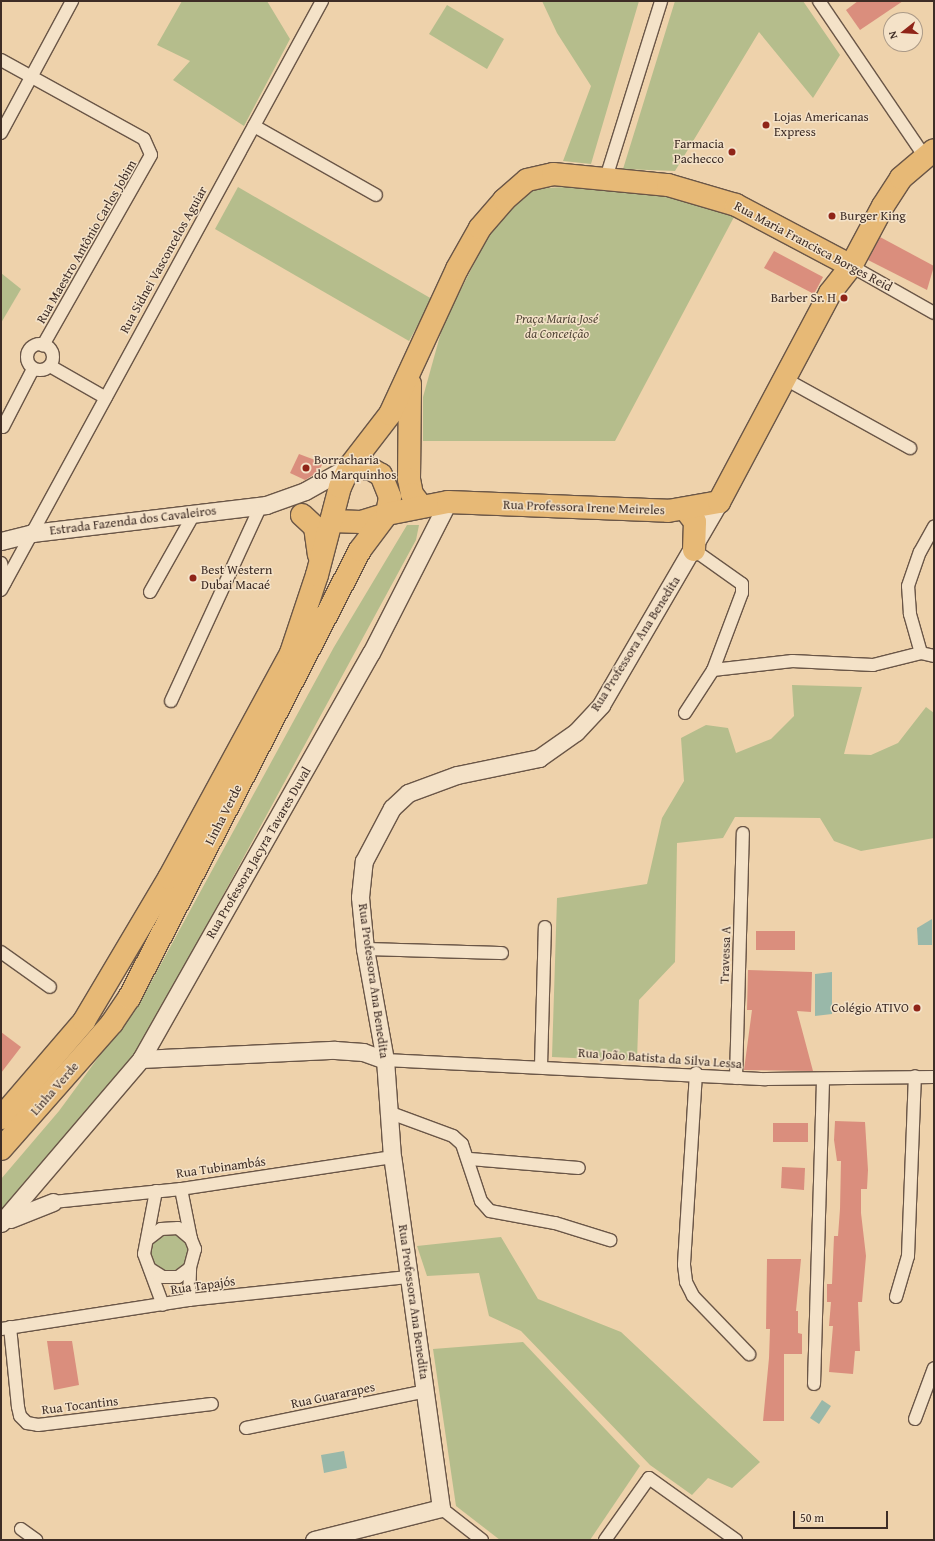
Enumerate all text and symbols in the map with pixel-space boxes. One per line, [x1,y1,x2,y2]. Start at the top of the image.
north arrow [883,12,923,52]
text: N [884,29,901,41]
place label: Lojas Americanas Express [774,110,869,141]
marker: Lojas Americanas Express [761,120,771,130]
place label: Farmacia Pachecco [674,137,724,168]
marker: Farmacia Pachecco [727,147,737,157]
street label: Rua Maestro Antônio Carlos Jobim [34,157,140,327]
street label: Rua Sidnei Vasconcelos Aguiar [117,184,211,336]
street label: Rua Maria Francisca Borges Reid [731,199,895,295]
place label: Burger King [840,208,906,224]
marker: Burger King [827,211,837,221]
place label: Barber Sr. H [771,290,836,306]
marker: Barber Sr. H [839,293,849,303]
park label: Praça Maria José da Conceição [516,312,598,343]
place label: Borracharia do Marquinhos [314,453,396,484]
marker: Borracharia do Marquinhos [301,463,311,473]
street label: Rua Professora Irene Meireles [503,497,665,519]
street label: Estrada Fazenda dos Cavaleiros [49,503,217,539]
place label: Best Western Dubai Macaé [201,563,272,594]
marker: Best Western Dubai Macaé [188,573,198,583]
street label: Rua Professora Ana Benedita [588,574,684,714]
street label: Rua Professora Jacyra Tavares Duval [203,764,315,942]
street label: Linha Verde [202,782,246,848]
street label: Rua Professora Ana Benedita [354,903,392,1059]
street label: Travessa A [717,926,735,984]
place label: Colégio ATIVO [832,1000,909,1016]
marker: Colégio ATIVO [912,1003,922,1013]
street label: Rua João Batista da Silva Lessa [578,1045,742,1073]
street label: Linha Verde [28,1059,82,1119]
street label: Rua Tubinambás [175,1154,267,1182]
street label: Rua Professora Ana Benedita [394,1224,432,1380]
street label: Rua Tapajós [170,1274,236,1298]
street label: Rua Guararapes [290,1379,376,1413]
street label: Rua Tocantins [41,1394,119,1418]
scale bar [795,1503,890,1529]
text: 50 m [800,1509,824,1526]

